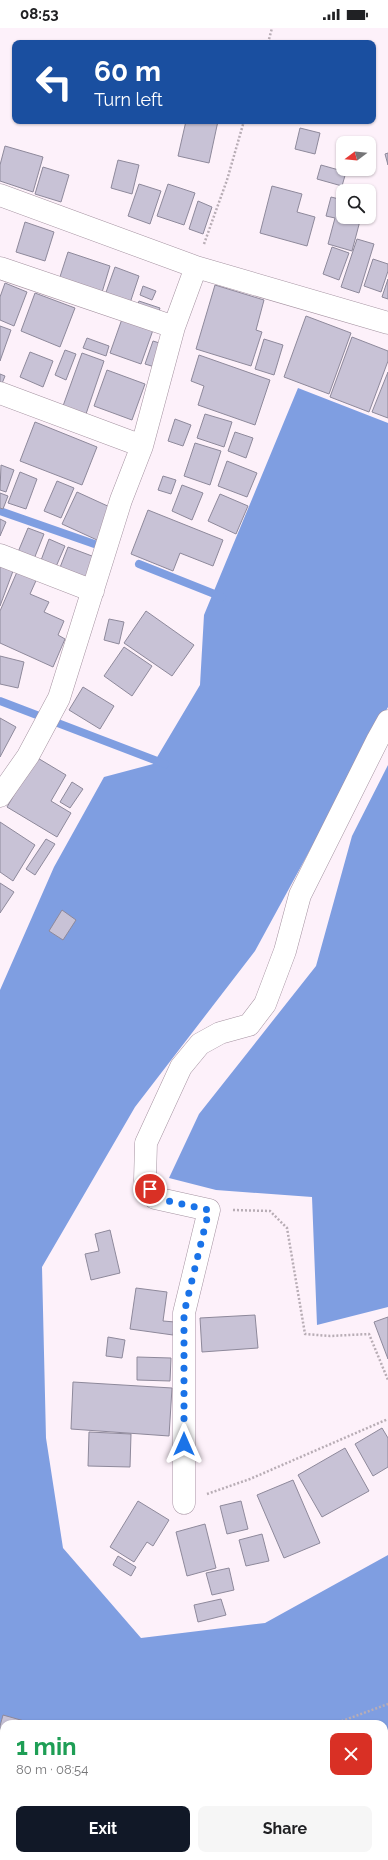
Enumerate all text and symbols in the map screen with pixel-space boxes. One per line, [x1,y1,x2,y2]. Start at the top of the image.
text: 08:53 [20,5,59,23]
text: 60 m [94,55,161,88]
icon: left [28,56,80,108]
text: Turn left [94,89,163,110]
north arrow [336,136,376,176]
map controls [336,136,376,224]
button: search [336,184,376,224]
pin [133,1172,167,1206]
icon: arrive [139,1178,161,1200]
position arrow [163,1423,205,1465]
text: 1 min [16,1732,77,1761]
button: close [330,1733,372,1775]
text: 80 m · 08:54 [16,1762,88,1777]
button: Exit [16,1806,190,1852]
button: Share [198,1806,372,1852]

